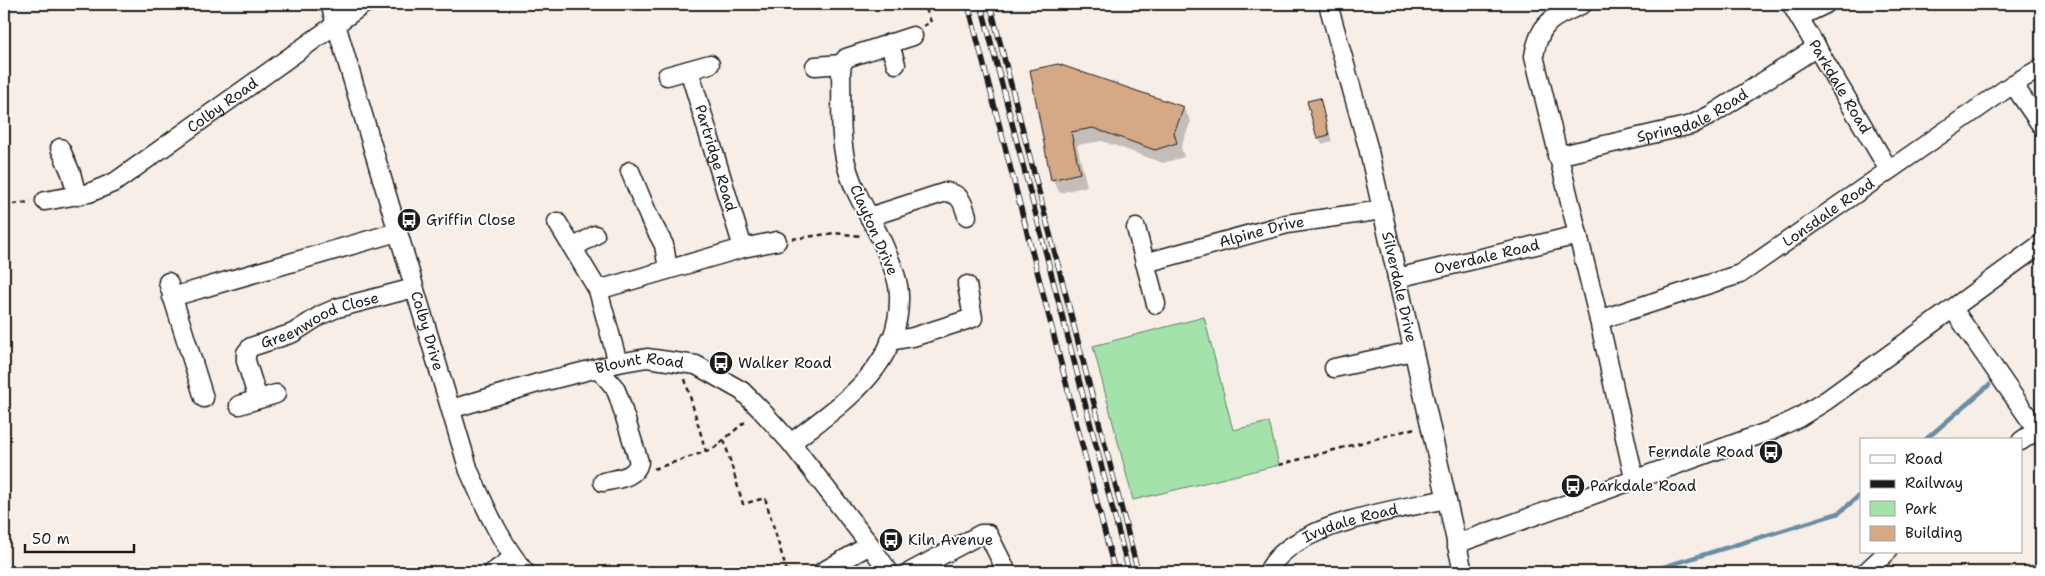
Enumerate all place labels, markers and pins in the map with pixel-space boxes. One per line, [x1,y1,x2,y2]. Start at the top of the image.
bus stop icon: Griffin Close [396,207,422,233]
place label: Griffin Close [426,210,516,230]
bus stop icon: Walker Road [708,350,734,376]
place label: Walker Road [738,353,832,373]
bus stop icon: Ferndale Road [1758,439,1784,465]
place label: Ferndale Road [1648,442,1754,462]
bus stop icon: Parkdale Road [1560,473,1586,499]
place label: Parkdale Road [1590,476,1697,496]
bus stop icon: Kiln Avenue [878,527,904,553]
place label: Kiln Avenue [908,530,993,550]

